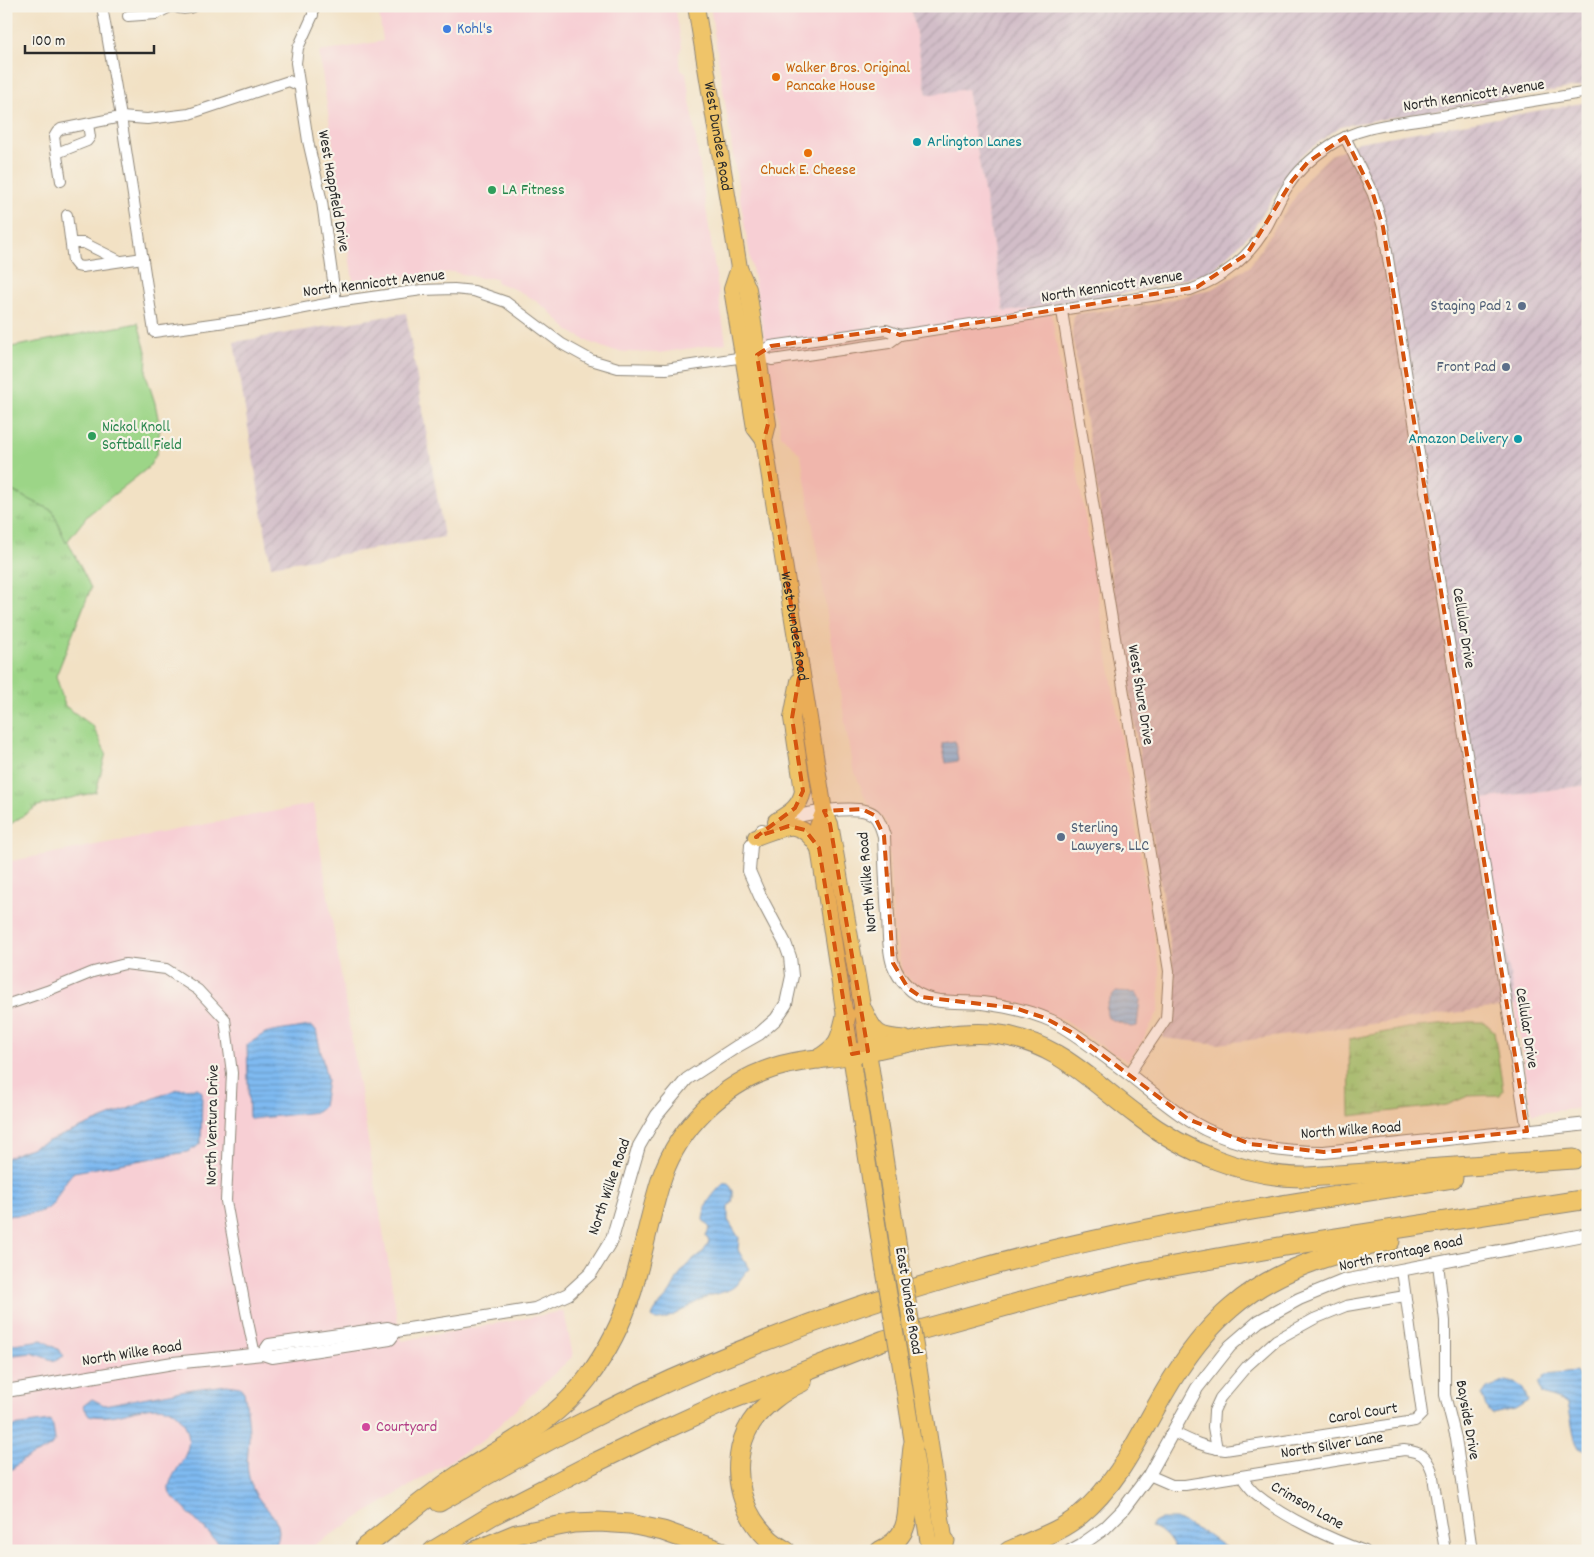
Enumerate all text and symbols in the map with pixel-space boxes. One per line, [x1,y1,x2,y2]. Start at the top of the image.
place label: Kohl's [457,18,493,41]
scale bar [25,22,154,54]
marker: Kohl's [441,23,453,35]
text: 100 m [32,31,65,53]
place label: Walker Bros. Original Pancake House [786,57,910,98]
marker: Walker Bros. Original Pancake House [770,71,782,83]
street label: North Kennicott Avenue [1402,73,1546,119]
street label: West Dundee Road [697,80,738,193]
street label: West Happfield Drive [311,128,355,254]
place label: Arlington Lanes [927,131,1022,154]
marker: Arlington Lanes [911,136,923,148]
marker: Chuck E. Cheese [802,147,814,159]
place label: Chuck E. Cheese [760,159,856,182]
place label: LA Fitness [502,179,565,202]
marker: LA Fitness [486,184,498,196]
street label: North Kennicott Avenue [302,264,446,304]
street label: North Kennicott Avenue [1040,264,1184,310]
place label: Staging Pad 2 [1431,295,1512,318]
marker: Staging Pad 2 [1516,300,1528,312]
place label: Front Pad [1437,356,1496,379]
marker: Front Pad [1500,361,1512,373]
place label: Nickol Knoll Softball Field [102,416,182,457]
place label: Amazon Delivery [1408,428,1509,451]
marker: Nickol Knoll Softball Field [86,430,98,442]
marker: Amazon Delivery [1512,433,1524,445]
street label: West Dundee Road [774,570,814,683]
street label: Cellular Drive [1445,586,1481,670]
street label: West Shure Drive [1121,643,1159,747]
place label: Sterling Lawyers, LLC [1071,817,1149,858]
street label: North Wilke Road [852,831,884,933]
marker: Sterling Lawyers, LLC [1055,831,1067,843]
street label: Cellular Drive [1508,986,1544,1070]
street label: North Ventura Drive [200,1064,226,1186]
street label: North Wilke Road [1300,1116,1402,1146]
street label: North Wilke Road [583,1136,637,1238]
street label: North Frontage Road [1337,1230,1465,1278]
street label: East Dundee Road [888,1245,928,1357]
street label: North Wilke Road [80,1335,184,1373]
street label: Bayside Drive [1449,1378,1485,1462]
street label: Carol Court [1327,1397,1399,1431]
place label: Courtyard [376,1416,437,1439]
marker: Courtyard [360,1421,372,1433]
street label: North Silver Lane [1279,1427,1385,1465]
street label: Crimson Lane [1266,1476,1348,1536]

